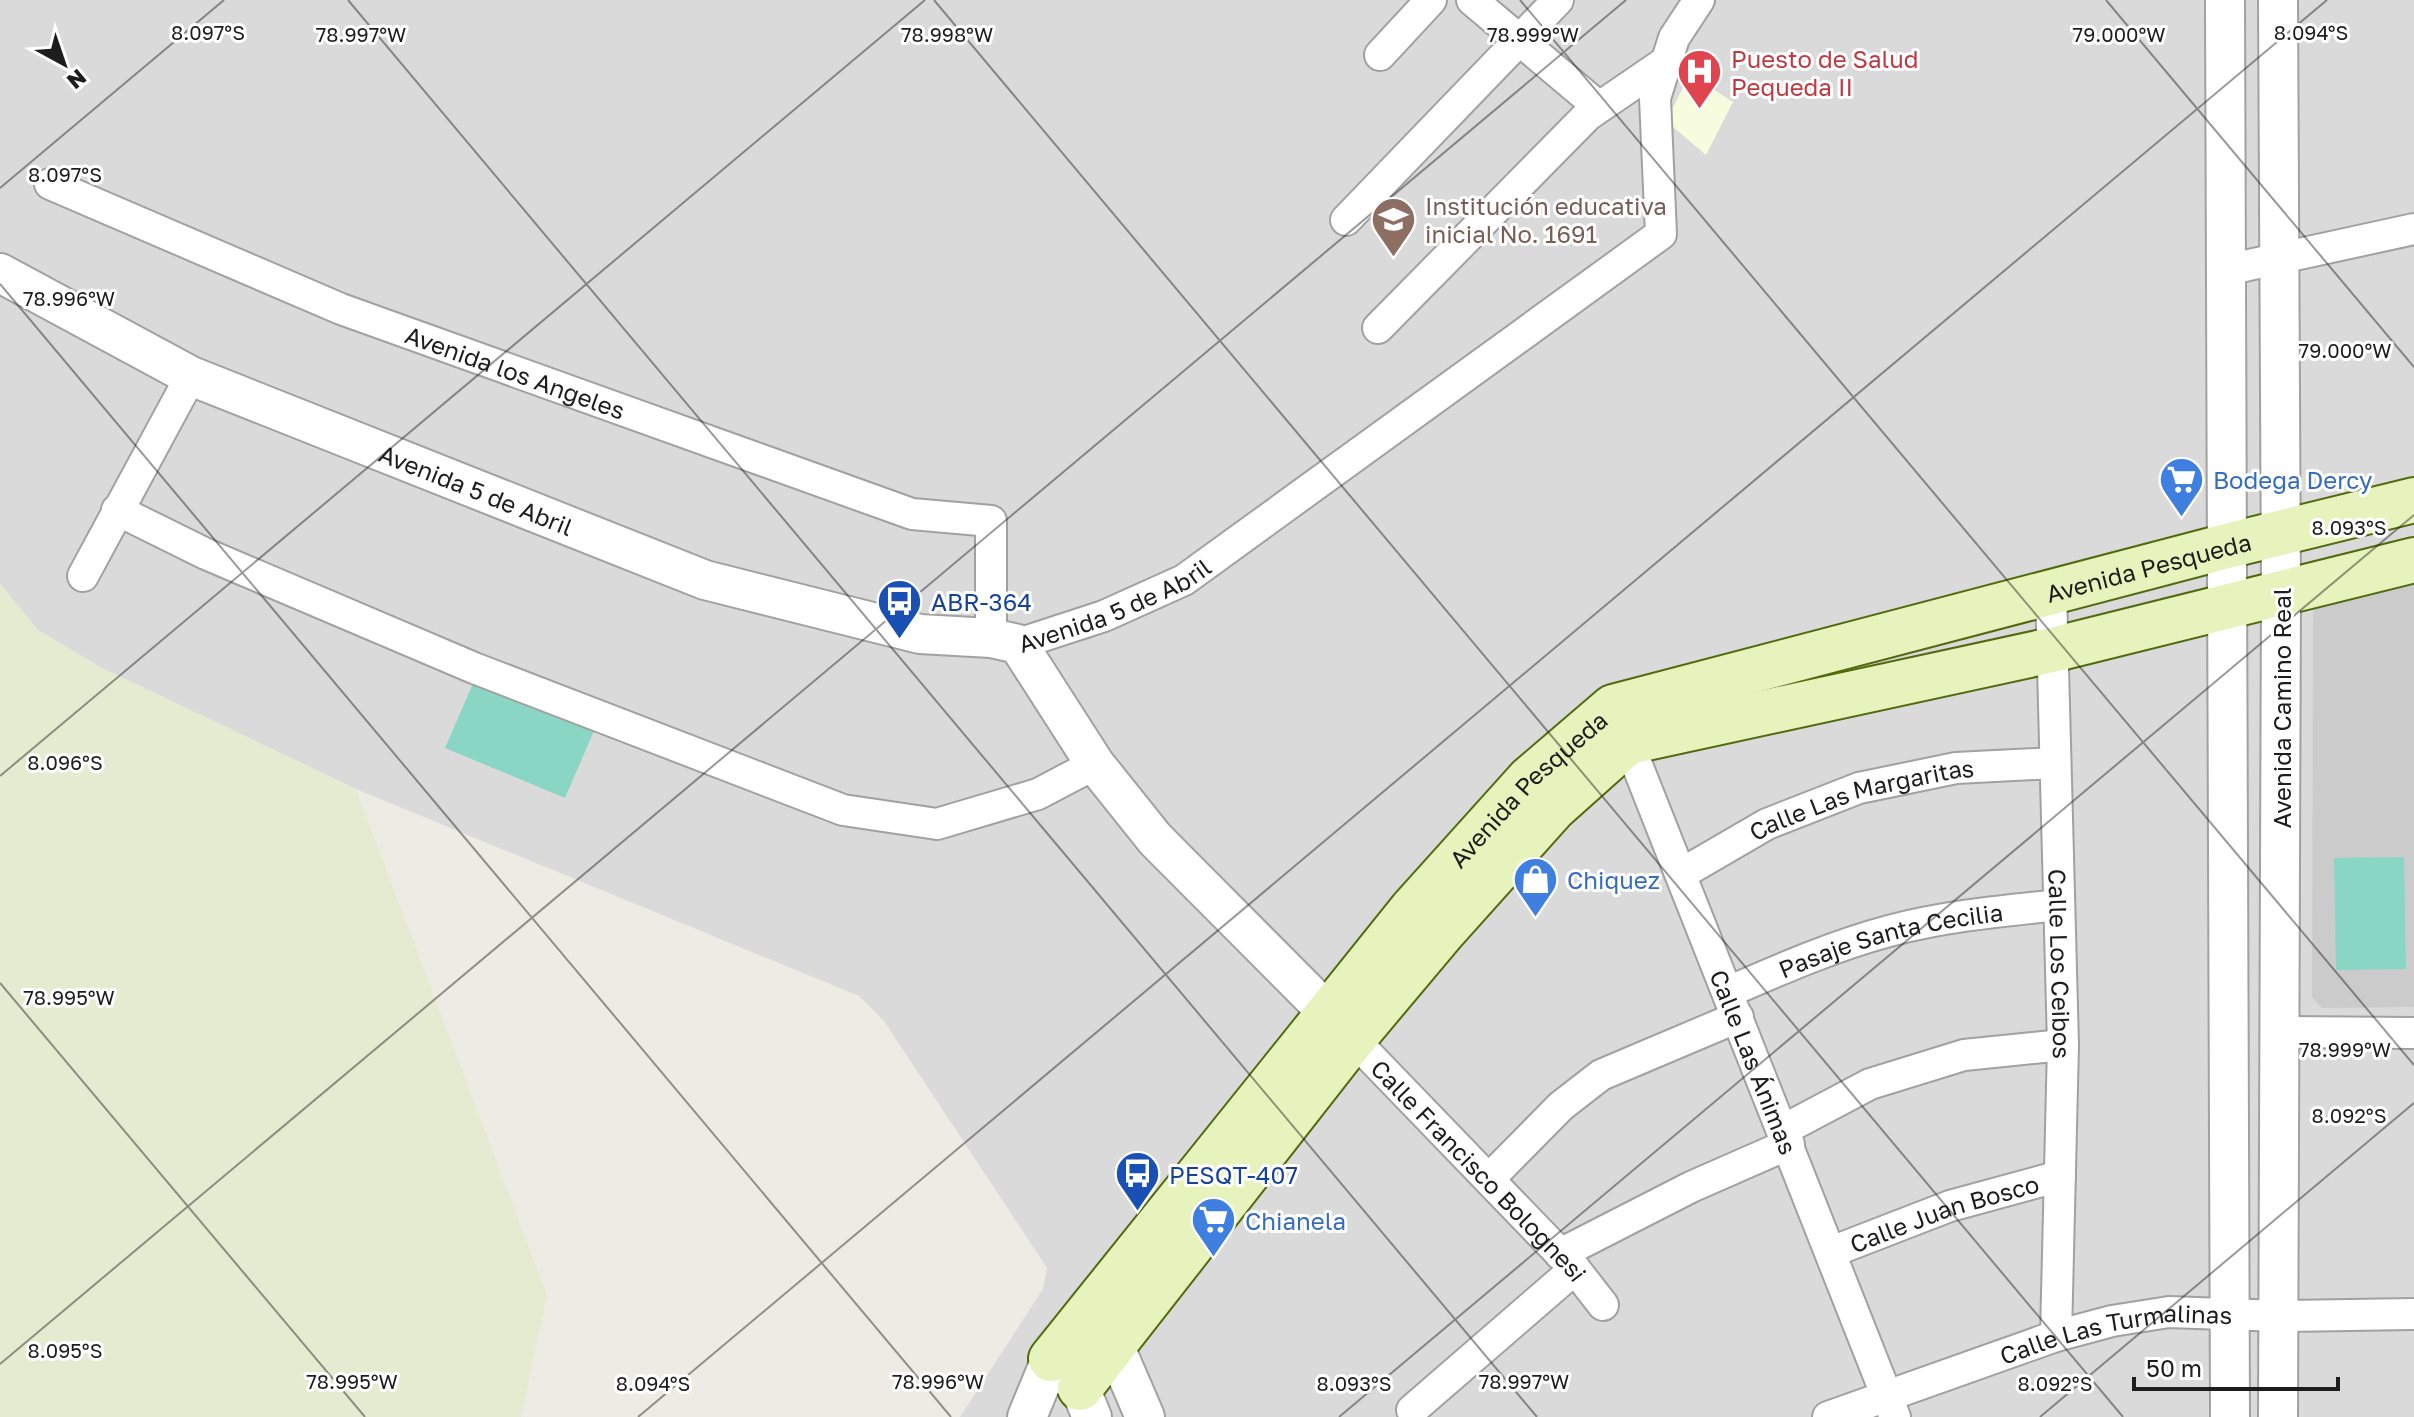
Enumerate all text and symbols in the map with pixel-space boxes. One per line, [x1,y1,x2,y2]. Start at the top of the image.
text: 8.097°S [171,20,245,44]
text: 8.094°S [2274,20,2348,44]
text: 78.997°W [316,22,406,46]
text: 78.998°W [901,22,993,46]
text: 78.999°W [1487,22,1579,46]
text: 79.000°W [2073,22,2165,46]
north arrow [24,24,104,104]
place label: Puesto de Salud Pequeda II [1731,44,1918,101]
hospital icon: Puesto de Salud Pequeda II [1676,48,1724,111]
text: N [62,64,92,95]
text: 8.097°S [28,162,102,186]
place label: Institución educativa inicial No. 1691 [1425,191,1667,248]
school or university icon: Institución educativa inicial No. 1691 [1370,195,1418,258]
text: 78.996°W [23,286,115,310]
street label: Avenida los Angeles [402,319,629,424]
text: 79.000°W [2299,338,2391,362]
street label: Avenida 5 de Abril [375,438,577,541]
supermarket icon: Bodega Dercy [2158,455,2206,518]
place label: Bodega Dercy [2213,465,2372,494]
text: 8.093°S [2312,515,2387,539]
street label: Avenida Pesqueda [2043,526,2254,607]
street label: Avenida 5 de Abril [1014,551,1216,657]
bus stop icon: ABR-364 [876,577,924,640]
place label: ABR-364 [931,587,1032,616]
street label: Avenida Camino Real [2267,588,2296,828]
street label: Avenida Pesqueda [1443,704,1613,873]
text: 8.096°S [27,750,103,774]
street label: Calle Las Margaritas [1744,753,1975,846]
shop icon: Chiquez [1512,855,1560,918]
place label: Chiquez [1567,865,1660,894]
street label: Calle Los Ceibos [2044,868,2078,1059]
street label: Pasaje Santa Cecilia [1774,897,2004,983]
street label: Calle Las Ánimas [1705,965,1804,1158]
text: 78.995°W [23,985,115,1009]
text: 78.999°W [2299,1037,2391,1061]
street label: Calle Francisco Bolognesi [1366,1053,1593,1287]
text: 8.092°S [2312,1103,2386,1127]
bus stop icon: PESQT-407 [1114,1150,1162,1213]
place label: PESQT-407 [1169,1160,1298,1189]
street label: Calle Juan Bosco [1845,1168,2042,1258]
supermarket icon: Chianela [1190,1196,1238,1259]
place label: Chianela [1245,1206,1346,1235]
street label: Calle Las Turmalinas [1996,1297,2233,1369]
text: 8.095°S [28,1338,102,1362]
scale bar [2134,1341,2338,1391]
text: 50 m [2146,1353,2202,1382]
text: 78.995°W [306,1369,398,1393]
text: 78.996°W [892,1369,984,1393]
text: 78.997°W [1479,1369,1569,1393]
text: 8.094°S [616,1371,690,1395]
text: 8.093°S [1317,1371,1392,1395]
text: 8.092°S [2018,1371,2092,1395]

